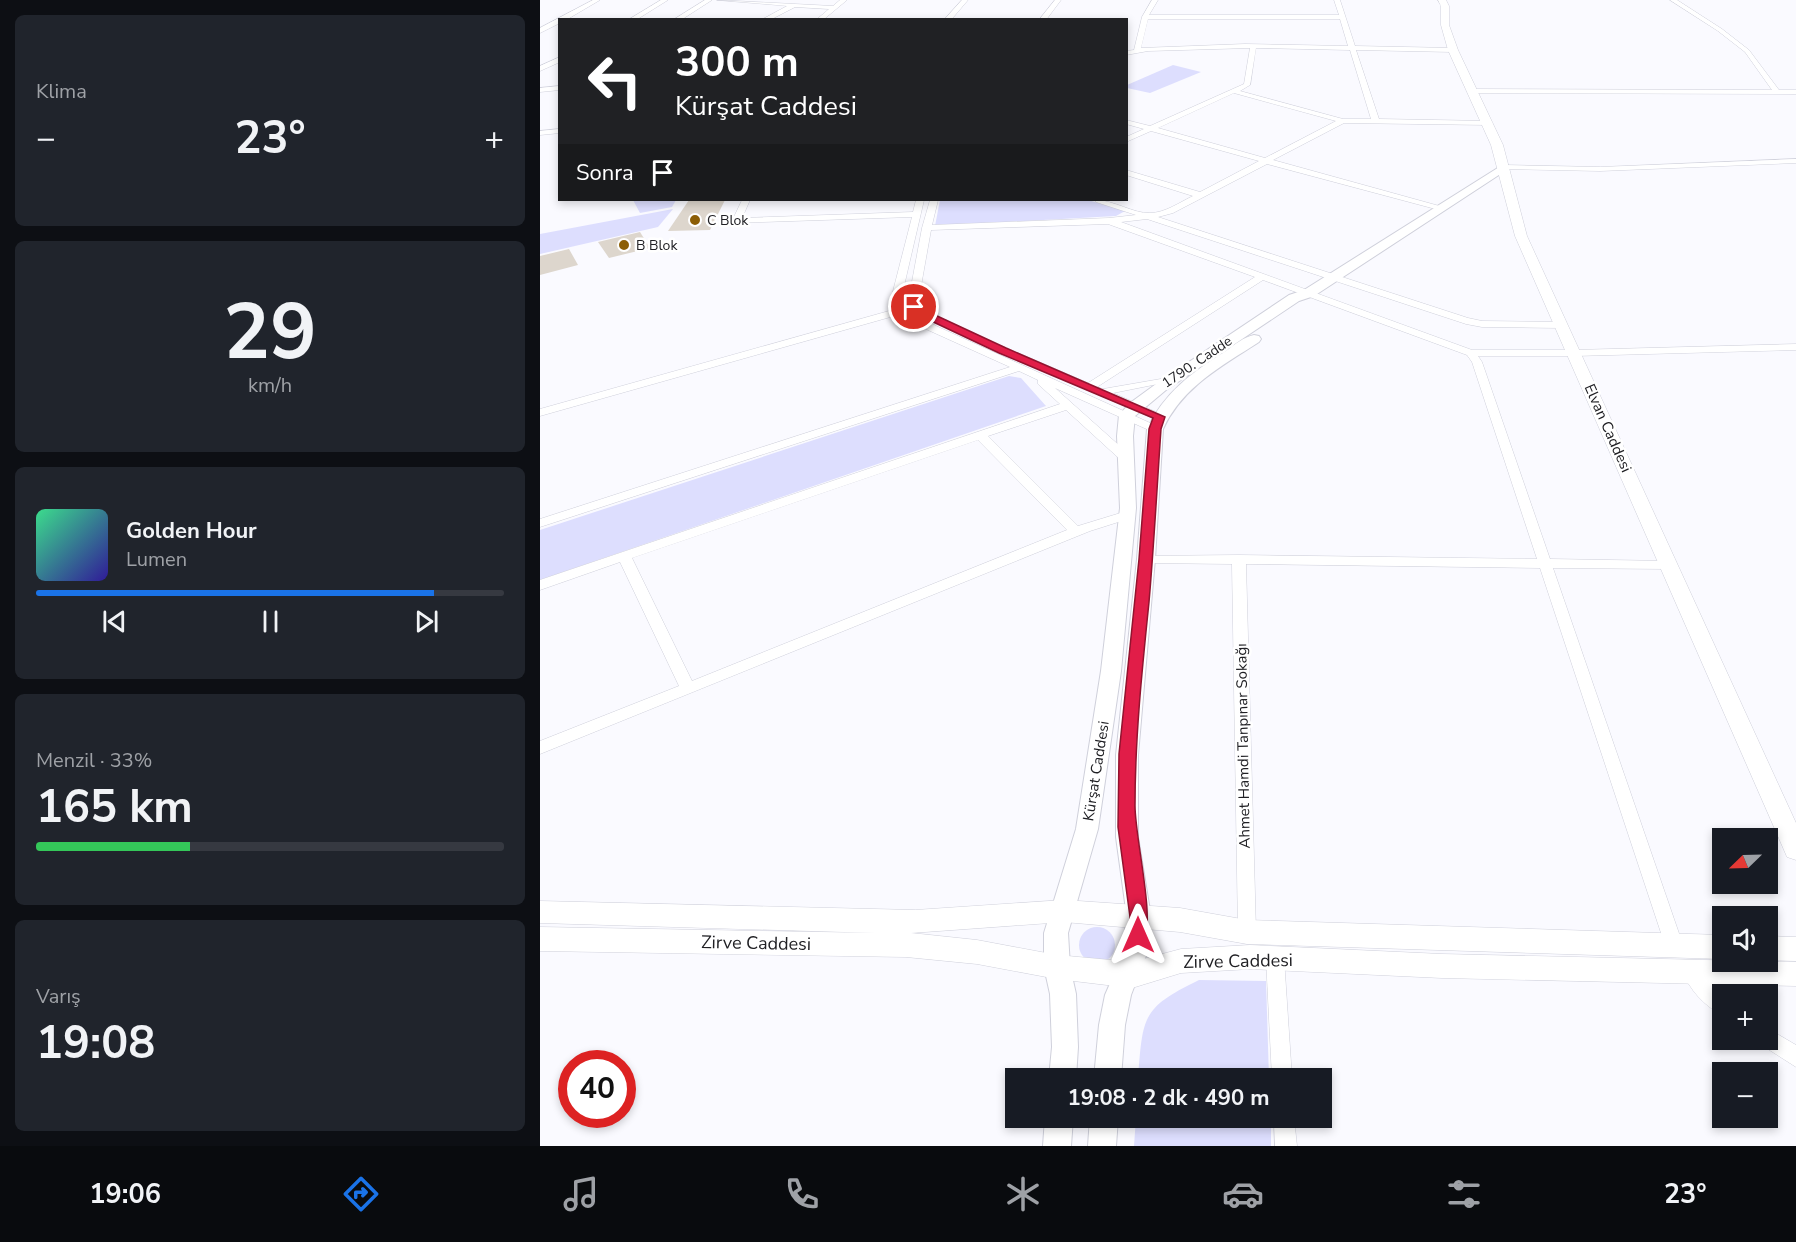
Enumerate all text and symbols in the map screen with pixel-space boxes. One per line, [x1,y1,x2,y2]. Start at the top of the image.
text: 300 m [675,34,799,91]
icon: left [576,42,654,120]
text: Klima [36,78,87,105]
text: Kürşat Caddesi [675,88,857,125]
text: 23° [234,108,306,169]
text: − [36,116,56,161]
text: + [484,116,504,161]
icon: arrive [646,156,679,189]
text: Sonra [576,158,634,188]
place label: C Blok [707,211,749,230]
marker: C Blok [688,213,702,227]
place label: B Blok [636,236,678,255]
marker: B Blok [617,238,631,252]
text: 29 [223,279,317,386]
pin [888,281,939,332]
icon: arrive [897,290,930,323]
street label: 1790. Cadde [1158,332,1236,392]
text: km/h [248,372,292,399]
street label: Elvan Caddesi [1580,381,1636,475]
text: Golden Hour [126,516,257,546]
text: Lumen [126,546,187,573]
icon: previous [98,605,131,638]
icon: pause [254,605,287,638]
icon: next [410,605,443,638]
street label: Ahmet Hamdi Tanpınar Sokağı [1231,643,1255,849]
street label: Kürşat Caddesi [1078,719,1114,823]
text: Menzil · 33% [36,747,152,774]
text: 165 km [36,777,193,838]
north arrow [1712,828,1778,894]
map controls [1712,828,1778,1128]
position arrow [1106,903,1170,967]
button: sound [1712,906,1778,972]
street label: Zirve Caddesi [701,930,811,956]
street label: Zirve Caddesi [1183,948,1293,974]
text: Varış [36,983,81,1010]
button: + [1712,984,1778,1050]
text: 19:08 [36,1013,155,1074]
speed limit sign: 40 [558,1050,636,1128]
button: − [1712,1062,1778,1128]
text: 19:08 · 2 dk · 490 m [1068,1083,1269,1113]
icon: directions [340,1173,382,1215]
icon: music [560,1173,602,1215]
icon: phone [781,1173,823,1215]
icon: climate [1002,1173,1044,1215]
icon: car [1222,1173,1264,1215]
icon: filters [1443,1173,1485,1215]
text: 19:06 [89,1176,161,1213]
text: 23° [1664,1176,1707,1213]

